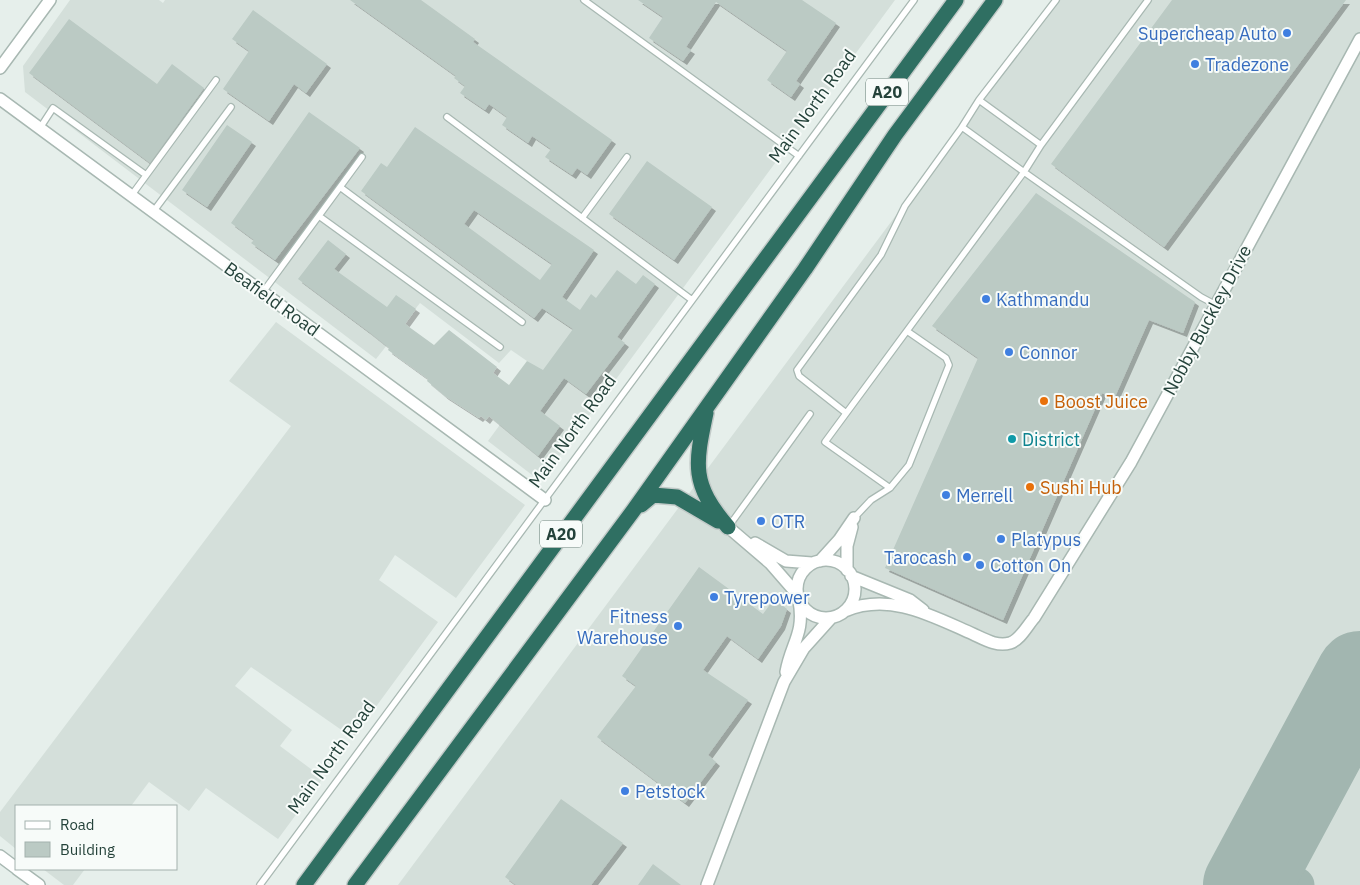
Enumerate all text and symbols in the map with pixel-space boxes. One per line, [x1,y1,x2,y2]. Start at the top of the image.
place label: Supercheap Auto [1138,22,1277,45]
marker: Supercheap Auto [1281,27,1293,39]
street label: Main North Road [763,45,861,167]
place label: Tradezone [1205,53,1289,76]
marker: Tradezone [1189,58,1201,70]
road number: A20 [866,78,908,105]
street label: Nobby Buckley Drive [1158,241,1256,399]
street label: Beafield Road [220,257,324,341]
place label: Kathmandu [996,288,1090,311]
marker: Kathmandu [980,293,992,305]
place label: Connor [1019,341,1078,364]
marker: Connor [1003,346,1015,358]
street label: Main North Road [523,370,621,492]
place label: Boost Juice [1054,390,1148,413]
marker: Boost Juice [1038,395,1050,407]
place label: District [1022,428,1080,451]
marker: District [1006,433,1018,445]
place label: Sushi Hub [1040,476,1122,499]
marker: Sushi Hub [1024,481,1036,493]
place label: Merrell [956,484,1013,507]
marker: Merrell [940,489,952,501]
place label: OTR [771,510,805,533]
marker: OTR [755,515,767,527]
road number: A20 [540,520,582,548]
place label: Platypus [1011,528,1081,551]
marker: Platypus [995,533,1007,545]
place label: Tarocash [884,546,957,569]
marker: Tarocash [961,551,973,563]
place label: Cotton On [990,554,1071,577]
marker: Cotton On [974,559,986,571]
place label: Tyrepower [724,586,810,609]
marker: Tyrepower [708,591,720,603]
place label: Fitness Warehouse [577,605,668,649]
marker: Fitness Warehouse [672,620,684,632]
street label: Main North Road [282,696,380,818]
place label: Petstock [635,780,706,803]
marker: Petstock [619,785,631,797]
legend [15,805,178,870]
text: Road [60,815,95,834]
text: Building [60,840,115,859]

